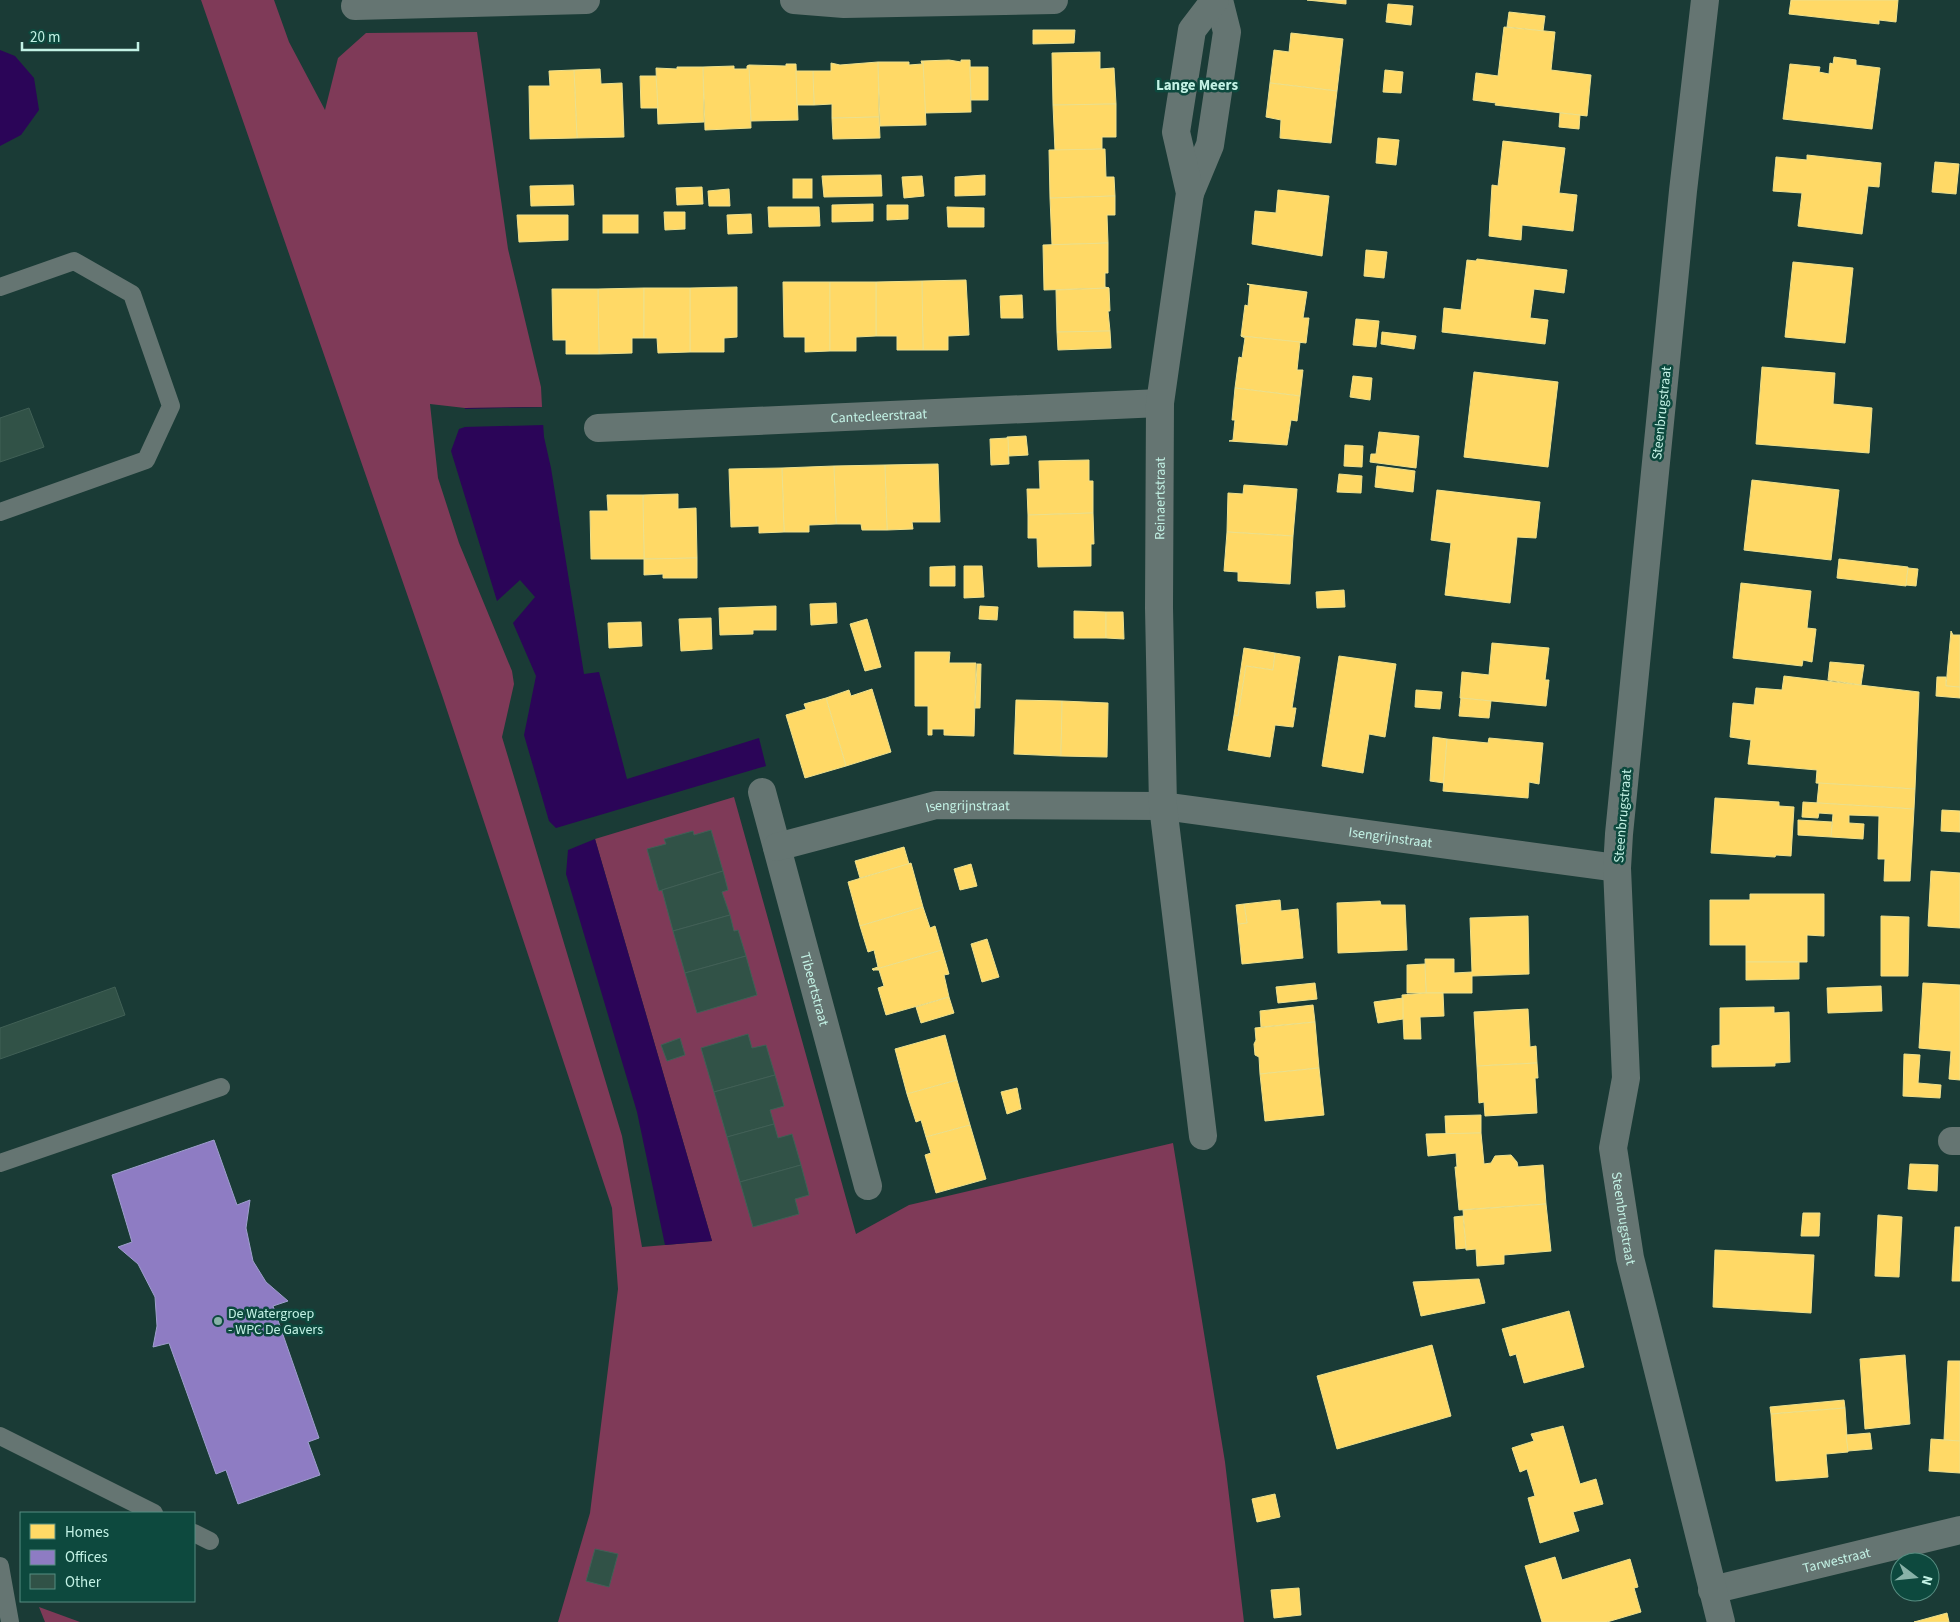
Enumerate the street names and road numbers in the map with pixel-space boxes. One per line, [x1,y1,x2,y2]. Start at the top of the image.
street label: Steenbrugstraat [1647,365,1677,461]
street label: Cantecleerstraat [830,404,928,429]
street label: Reinaertstraat [1150,457,1171,540]
street label: Steenbrugstraat [1609,768,1637,864]
street label: Isengrijnstraat [923,796,1010,818]
street label: Isengrijnstraat [1347,822,1434,854]
street label: Tibeertstraat [795,950,834,1029]
street label: Steenbrugstraat [1606,1170,1640,1268]
street label: Tarwestraat [1801,1543,1873,1579]

